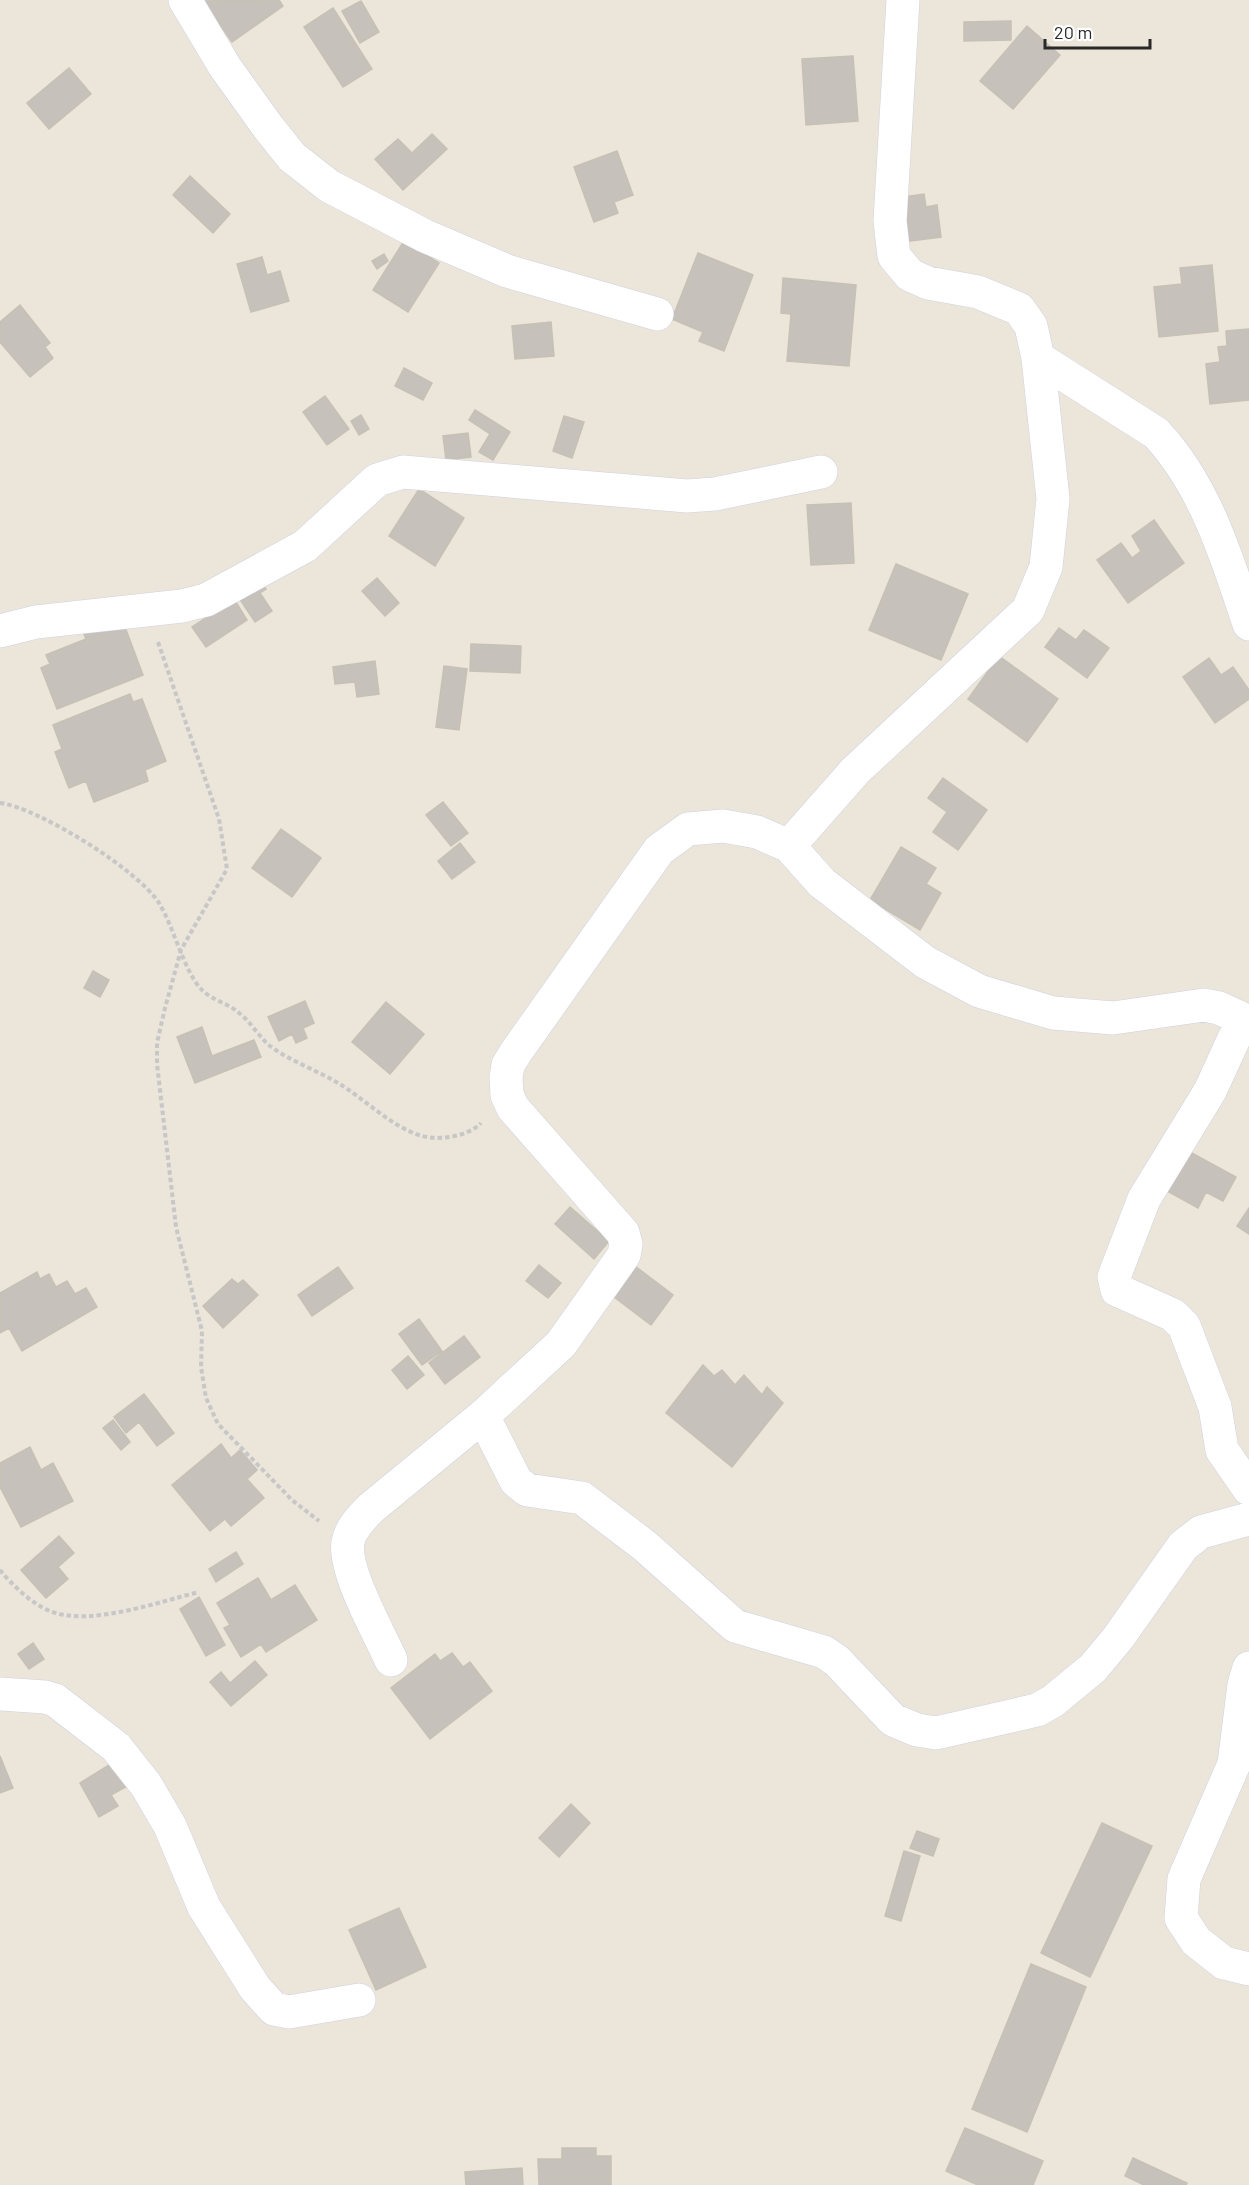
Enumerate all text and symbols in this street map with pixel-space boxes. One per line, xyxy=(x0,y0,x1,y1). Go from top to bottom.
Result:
scale bar xyxy=(1045,12,1150,50)
text: 20 m xyxy=(1054,21,1092,43)

